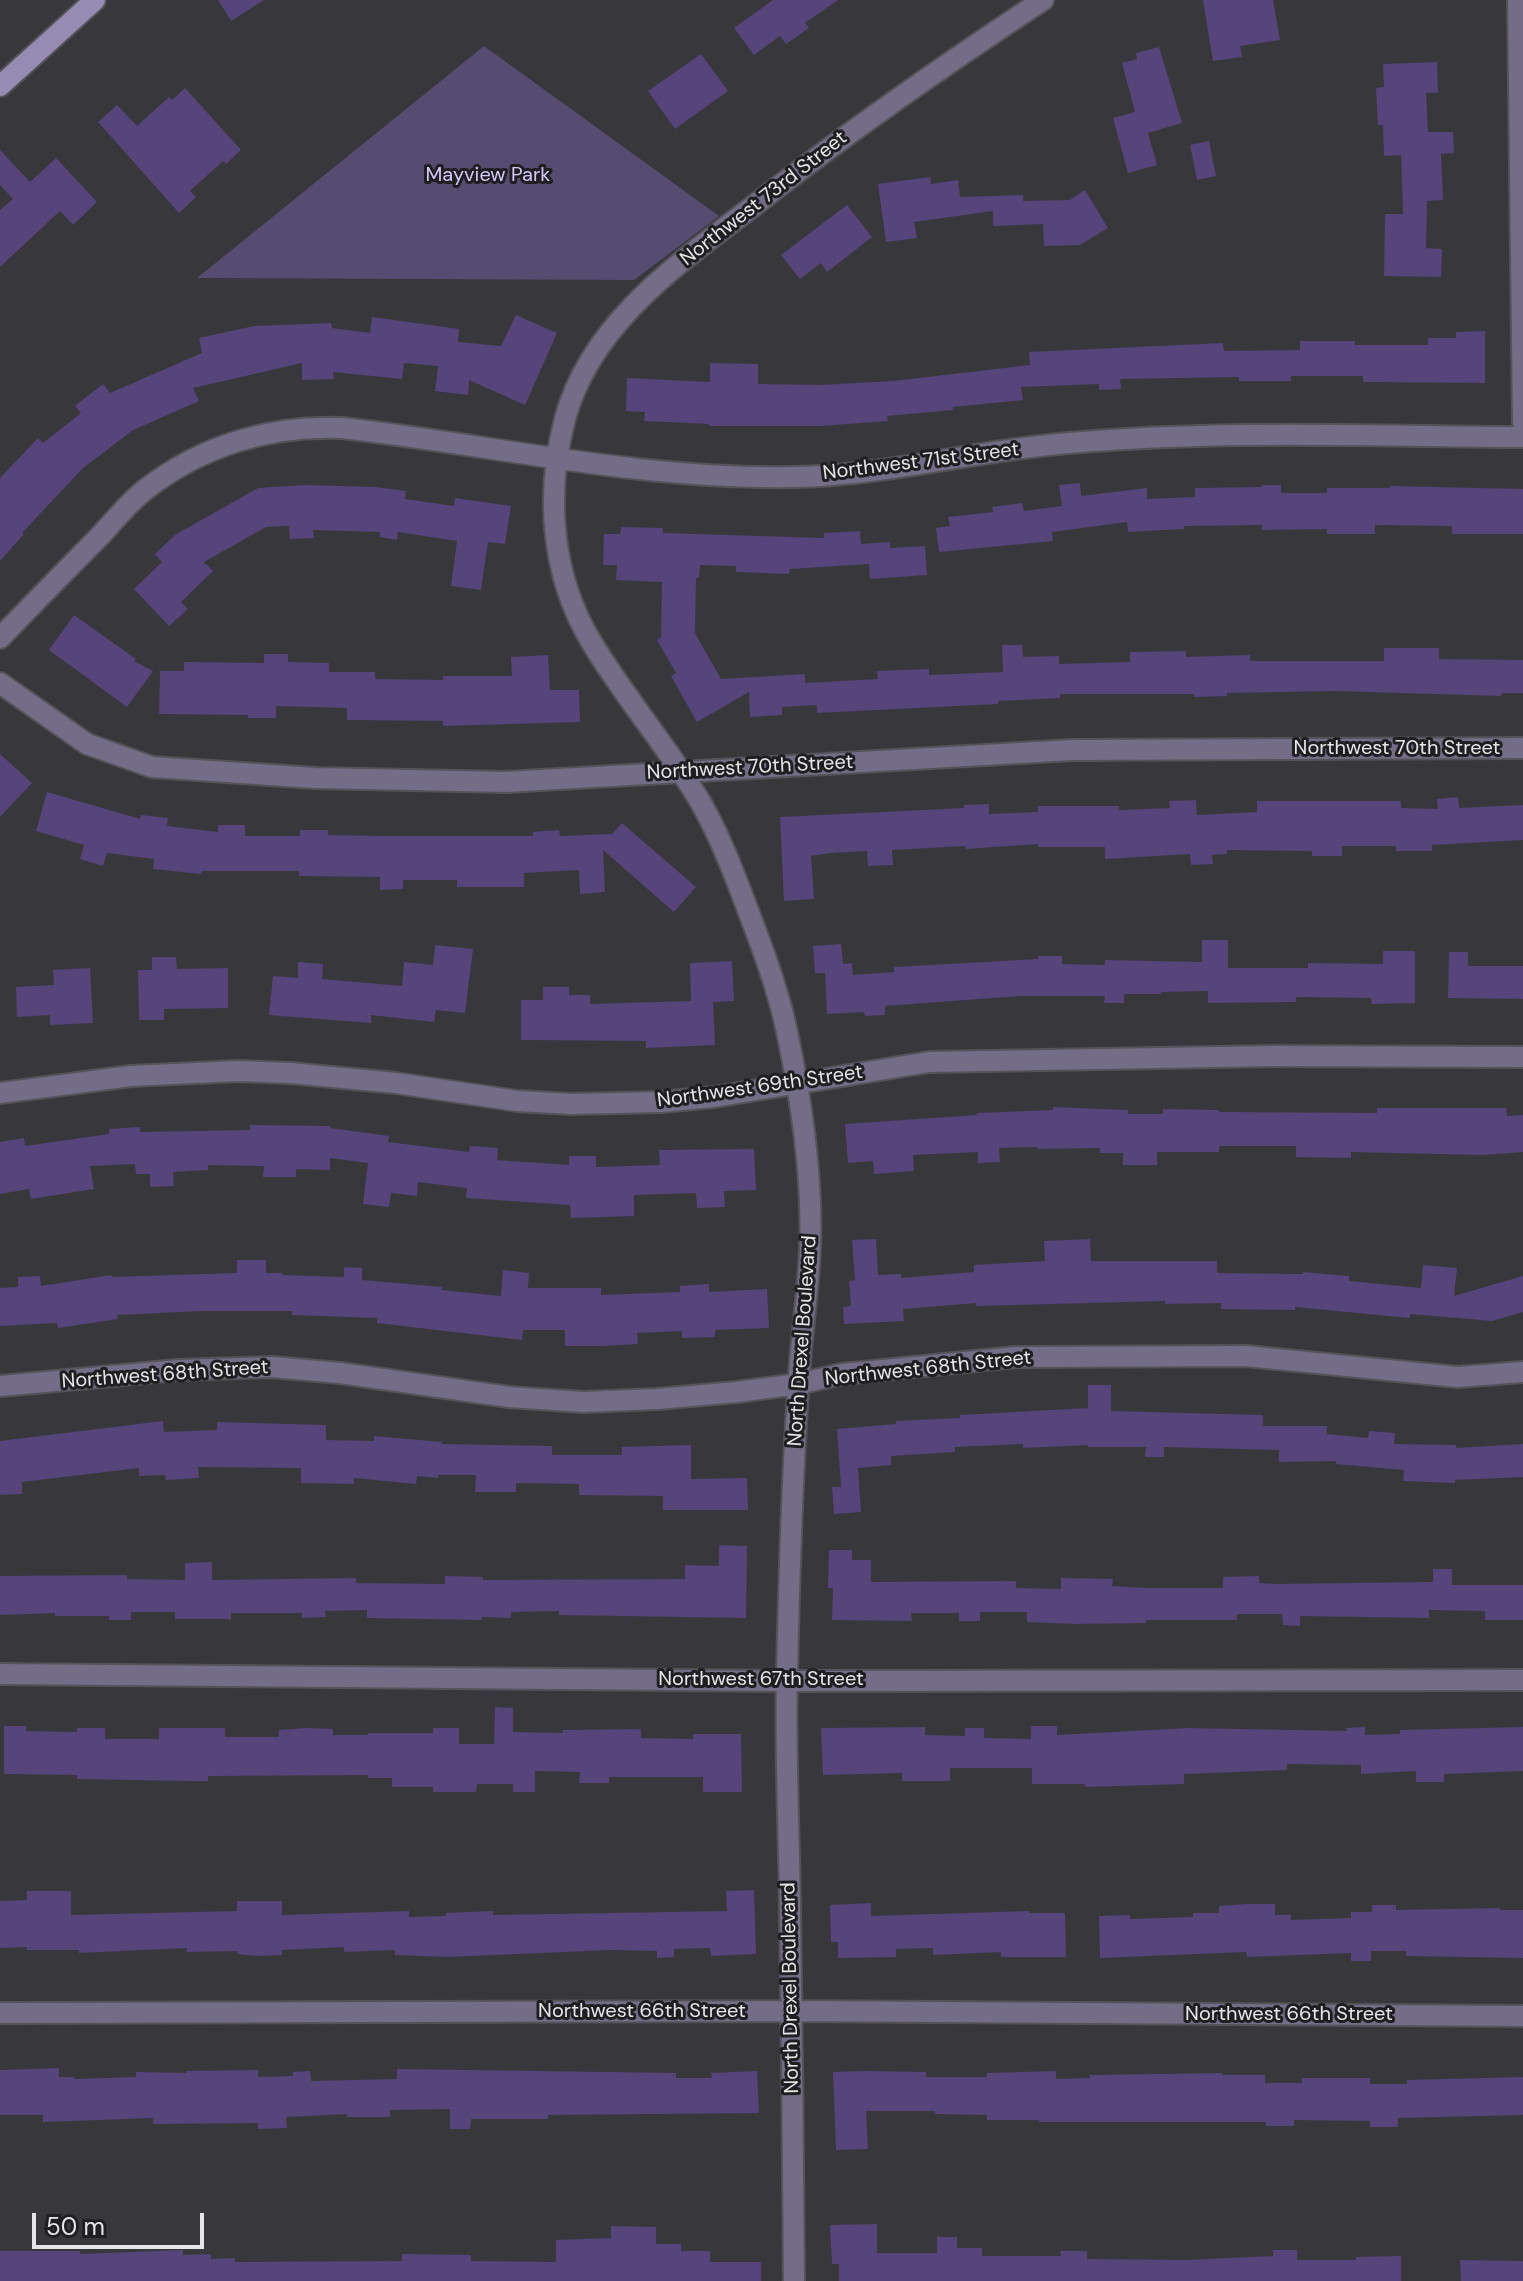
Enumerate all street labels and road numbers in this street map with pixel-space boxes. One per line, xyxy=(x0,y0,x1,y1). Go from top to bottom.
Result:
street label: Northwest 73rd Street xyxy=(676,126,852,272)
street label: Northwest 71st Street xyxy=(821,438,1021,486)
street label: Northwest 70th Street xyxy=(1294,737,1500,761)
street label: Northwest 70th Street xyxy=(646,751,854,785)
street label: Northwest 69th Street xyxy=(656,1061,864,1113)
street label: North Drexel Boulevard xyxy=(784,1235,822,1447)
street label: Northwest 68th Street xyxy=(824,1346,1032,1392)
street label: Northwest 68th Street xyxy=(61,1356,269,1394)
street label: Northwest 67th Street xyxy=(658,1668,864,1692)
street label: North Drexel Boulevard xyxy=(777,1882,805,2094)
street label: Northwest 66th Street xyxy=(538,2000,746,2024)
street label: Northwest 66th Street xyxy=(1185,2003,1393,2027)

